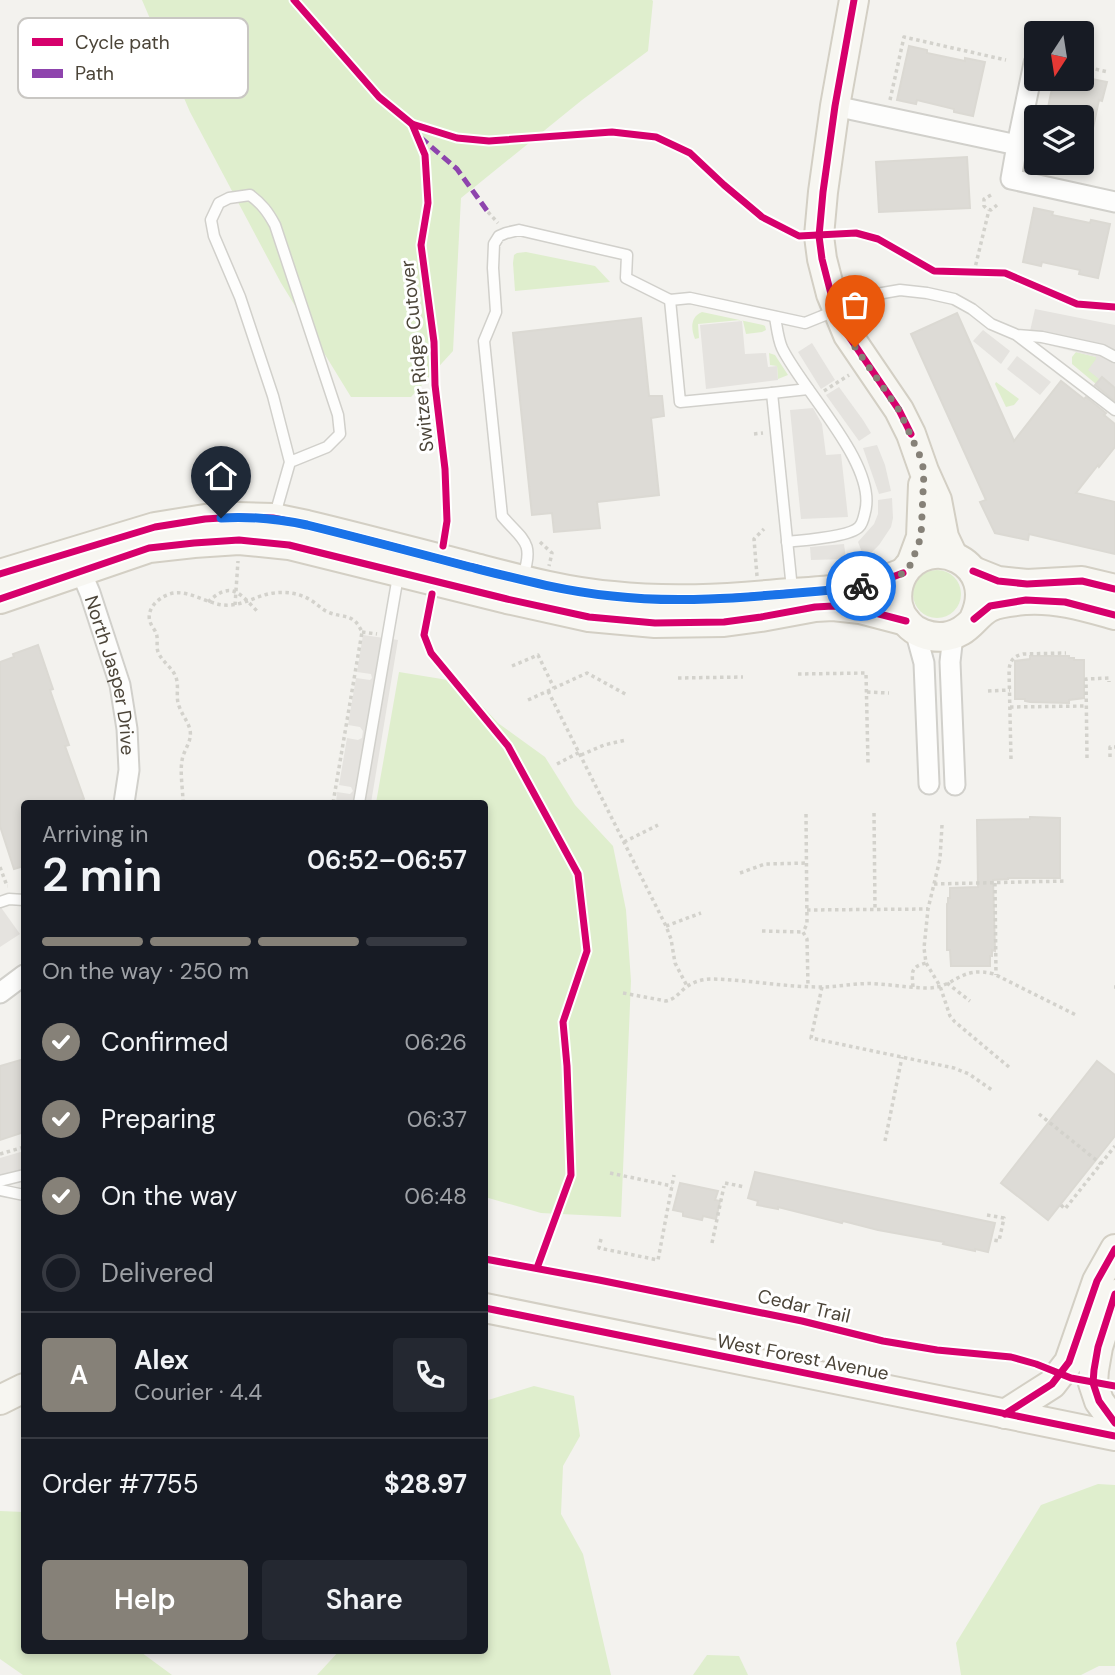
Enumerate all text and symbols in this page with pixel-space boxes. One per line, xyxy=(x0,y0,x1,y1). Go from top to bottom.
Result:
legend xyxy=(18,18,248,98)
north arrow xyxy=(1024,21,1094,91)
map controls xyxy=(1024,21,1094,175)
text: Cycle path xyxy=(75,30,170,55)
text: Path xyxy=(75,61,114,86)
button: layers xyxy=(1024,105,1094,175)
street label: Switzer Ridge Cutover xyxy=(394,259,440,453)
pin xyxy=(825,275,885,347)
icon: bag xyxy=(836,286,874,324)
pin xyxy=(191,446,251,518)
icon: home xyxy=(202,457,240,495)
courier xyxy=(826,551,896,621)
icon: bike xyxy=(842,567,880,605)
street label: North Jasper Drive xyxy=(79,592,141,756)
text: Arriving in xyxy=(42,819,148,849)
text: 06:52–06:57 xyxy=(307,843,467,877)
text: 2 min xyxy=(42,845,162,905)
text: On the way · 250 m xyxy=(42,956,249,986)
icon: check xyxy=(42,1023,80,1061)
text: Confirmed xyxy=(101,1025,228,1059)
text: 06:26 xyxy=(404,1027,467,1057)
icon: check xyxy=(42,1100,80,1138)
text: Preparing xyxy=(101,1102,216,1136)
text: 06:37 xyxy=(407,1104,467,1134)
icon: check xyxy=(42,1177,80,1215)
text: On the way xyxy=(101,1179,237,1213)
text: 06:48 xyxy=(404,1181,467,1211)
text: Delivered xyxy=(101,1256,214,1290)
street label: Cedar Trail xyxy=(755,1283,853,1329)
street label: West Forest Avenue xyxy=(715,1328,891,1386)
button: phone xyxy=(393,1338,467,1412)
text: Alex xyxy=(134,1343,189,1377)
text: A xyxy=(70,1358,88,1392)
text: Courier · 4.4 xyxy=(134,1377,262,1407)
text: Order #7755 xyxy=(42,1467,199,1501)
text: $28.97 xyxy=(384,1467,467,1501)
button: Help xyxy=(42,1560,248,1640)
button: Share xyxy=(262,1560,467,1640)

